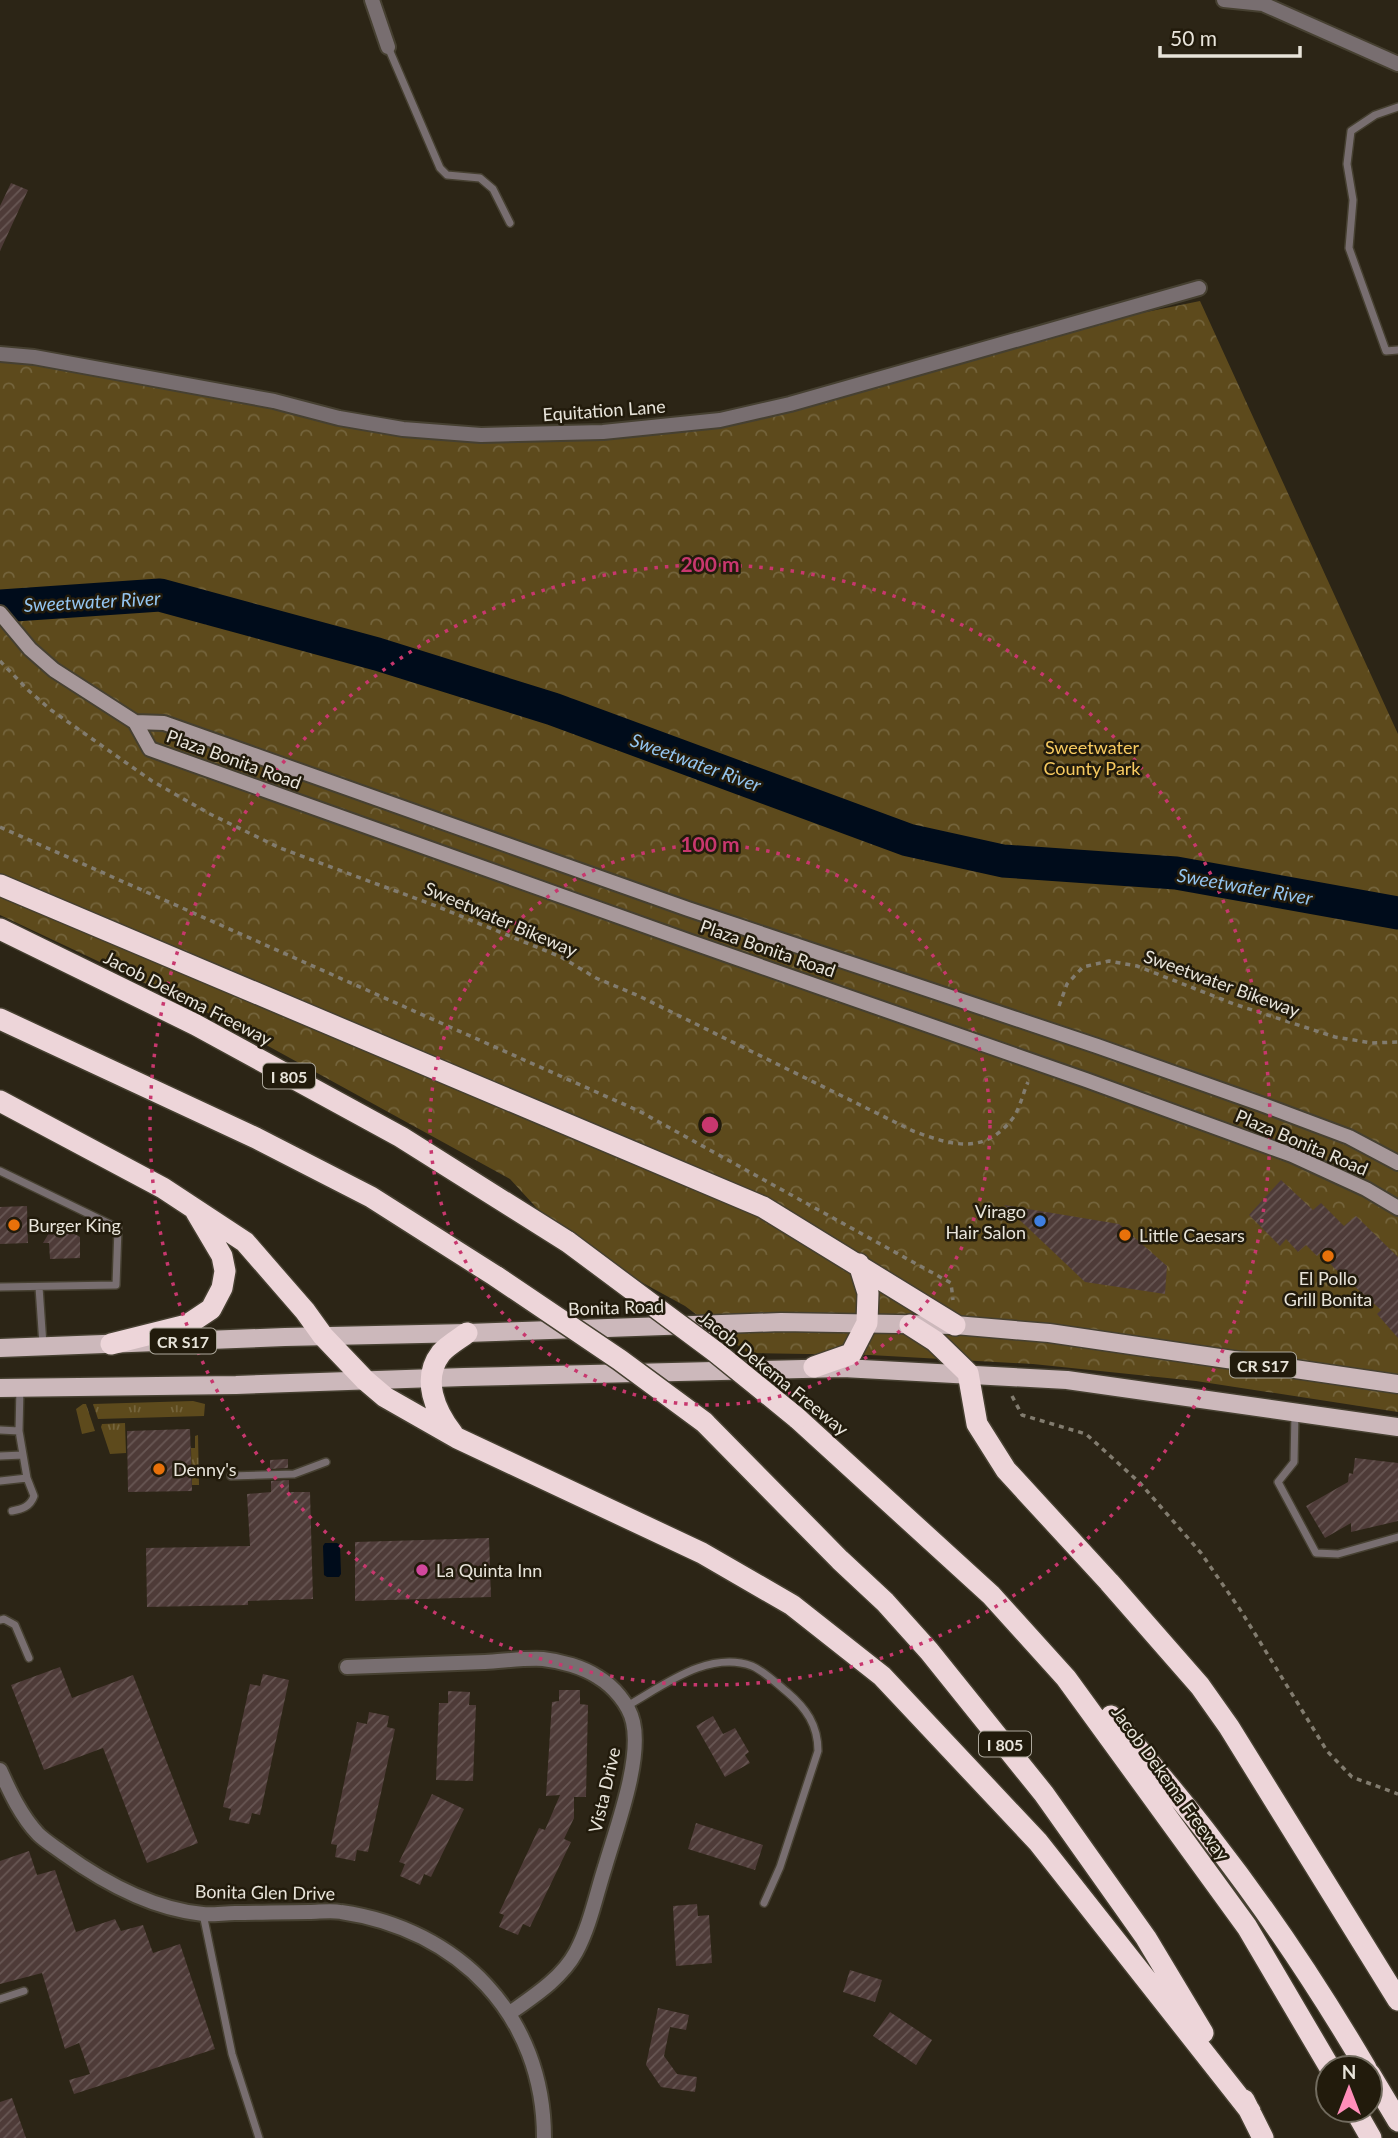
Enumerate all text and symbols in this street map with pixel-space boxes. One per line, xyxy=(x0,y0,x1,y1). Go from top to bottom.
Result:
scale bar xyxy=(1160,14,1300,58)
text: 50 m xyxy=(1170,25,1217,50)
street label: Equitation Lane xyxy=(542,395,666,425)
text: 200 m xyxy=(680,551,740,576)
water label: Sweetwater River xyxy=(23,586,161,616)
street label: Plaza Bonita Road xyxy=(164,724,304,794)
water label: Sweetwater River xyxy=(628,728,765,796)
park label: Sweetwater County Park xyxy=(1043,736,1141,779)
text: 100 m xyxy=(680,831,740,856)
water label: Sweetwater River xyxy=(1176,863,1315,909)
street label: Sweetwater Bikeway xyxy=(421,877,582,962)
street label: Plaza Bonita Road xyxy=(697,915,839,981)
street label: Sweetwater Bikeway xyxy=(1141,945,1304,1022)
street label: Jacob Dekema Freeway xyxy=(100,946,276,1050)
road number: I 805 xyxy=(263,1064,315,1088)
street label: Plaza Bonita Road xyxy=(1233,1104,1371,1180)
centre of rings xyxy=(698,1113,722,1137)
place label: Virago Hair Salon xyxy=(945,1200,1026,1243)
marker: Virago Hair Salon xyxy=(1032,1213,1048,1229)
place label: Burger King xyxy=(28,1214,121,1236)
marker: Burger King xyxy=(6,1217,22,1233)
place label: Little Caesars xyxy=(1139,1224,1245,1246)
marker: Little Caesars xyxy=(1117,1227,1133,1243)
marker: El Pollo Grill Bonita xyxy=(1320,1248,1336,1264)
place label: El Pollo Grill Bonita xyxy=(1284,1267,1372,1310)
street label: Bonita Road xyxy=(568,1294,664,1320)
street label: Jacob Dekema Freeway xyxy=(695,1306,854,1440)
road number: CR S17 xyxy=(150,1329,216,1354)
road number: CR S17 xyxy=(1230,1352,1296,1378)
place label: Denny's xyxy=(173,1458,237,1480)
marker: Denny's xyxy=(151,1461,167,1477)
place label: La Quinta Inn xyxy=(436,1559,542,1581)
marker: La Quinta Inn xyxy=(414,1562,430,1578)
street label: Jacob Dekema Freeway xyxy=(1108,1701,1235,1865)
road number: I 805 xyxy=(979,1732,1031,1756)
street label: Vista Drive xyxy=(583,1745,625,1835)
street label: Bonita Glen Drive xyxy=(195,1880,335,1904)
north arrow xyxy=(1314,2054,1384,2124)
text: N xyxy=(1342,2060,1356,2083)

